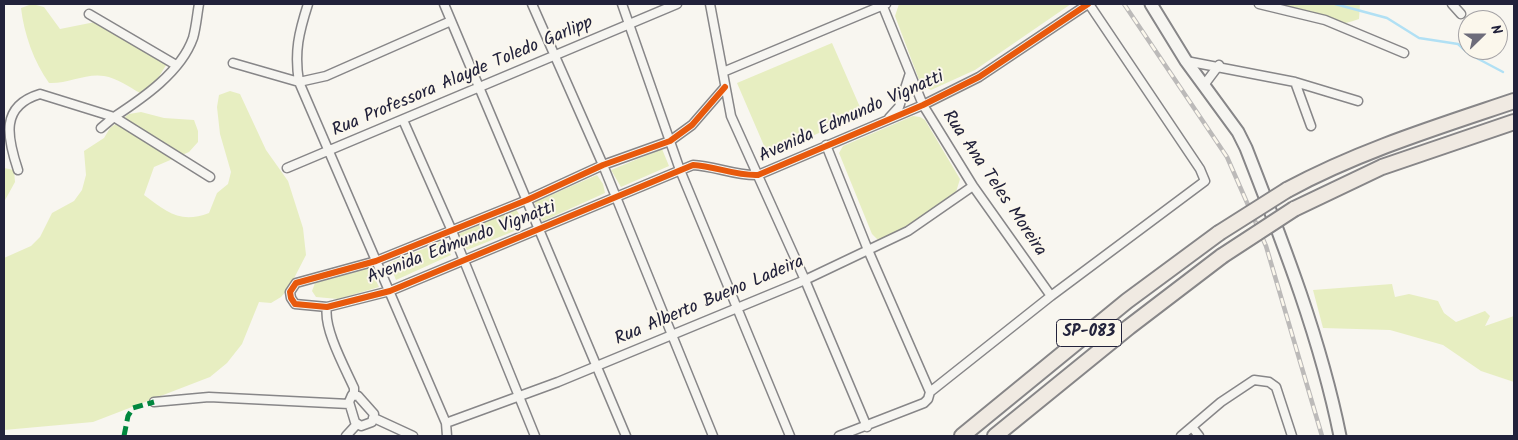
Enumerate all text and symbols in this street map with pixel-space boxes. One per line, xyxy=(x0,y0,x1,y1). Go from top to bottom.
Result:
north arrow xyxy=(1458,10,1508,60)
street label: Rua Professora Alayde Toledo Garlipp xyxy=(329,13,597,143)
text: N xyxy=(1484,22,1508,38)
street label: Avenida Edmundo Vignatti xyxy=(756,67,948,169)
street label: Rua Ana Teles Moreira xyxy=(936,107,1050,261)
street label: Avenida Edmundo Vignatti xyxy=(365,198,559,290)
street label: Rua Alberto Bueno Ladeira xyxy=(612,252,808,352)
road number: SP-083 xyxy=(1056,319,1122,346)

